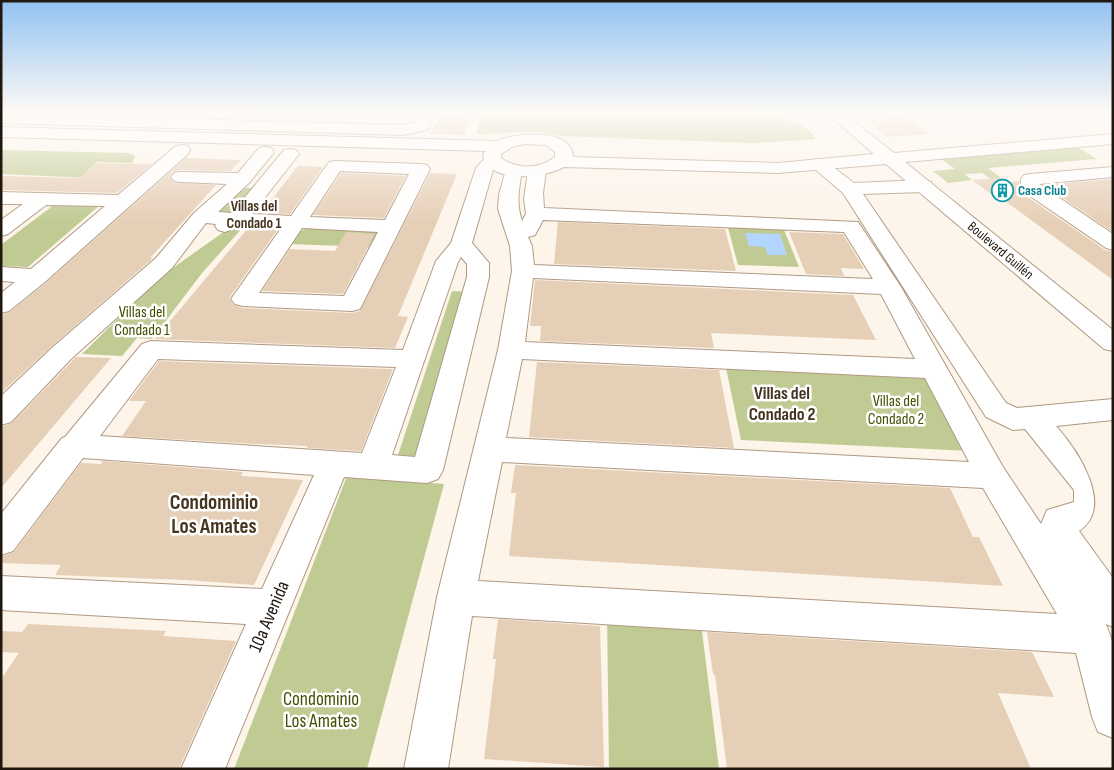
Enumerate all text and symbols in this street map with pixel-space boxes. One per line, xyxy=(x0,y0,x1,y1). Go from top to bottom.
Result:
building icon: Casa Club xyxy=(990,178,1014,202)
place label: Casa Club xyxy=(1018,182,1066,199)
district label: Villas del Condado 1 xyxy=(227,197,282,233)
street label: Boulevard Guillén xyxy=(964,218,1037,283)
park label: Villas del Condado 1 xyxy=(114,303,170,340)
district label: Villas del Condado 2 xyxy=(749,383,815,425)
park label: Villas del Condado 2 xyxy=(868,392,924,429)
district label: Condominio Los Amates xyxy=(170,490,258,539)
street label: 10a Avenida xyxy=(244,578,295,656)
park label: Condominio Los Amates xyxy=(283,688,359,733)

